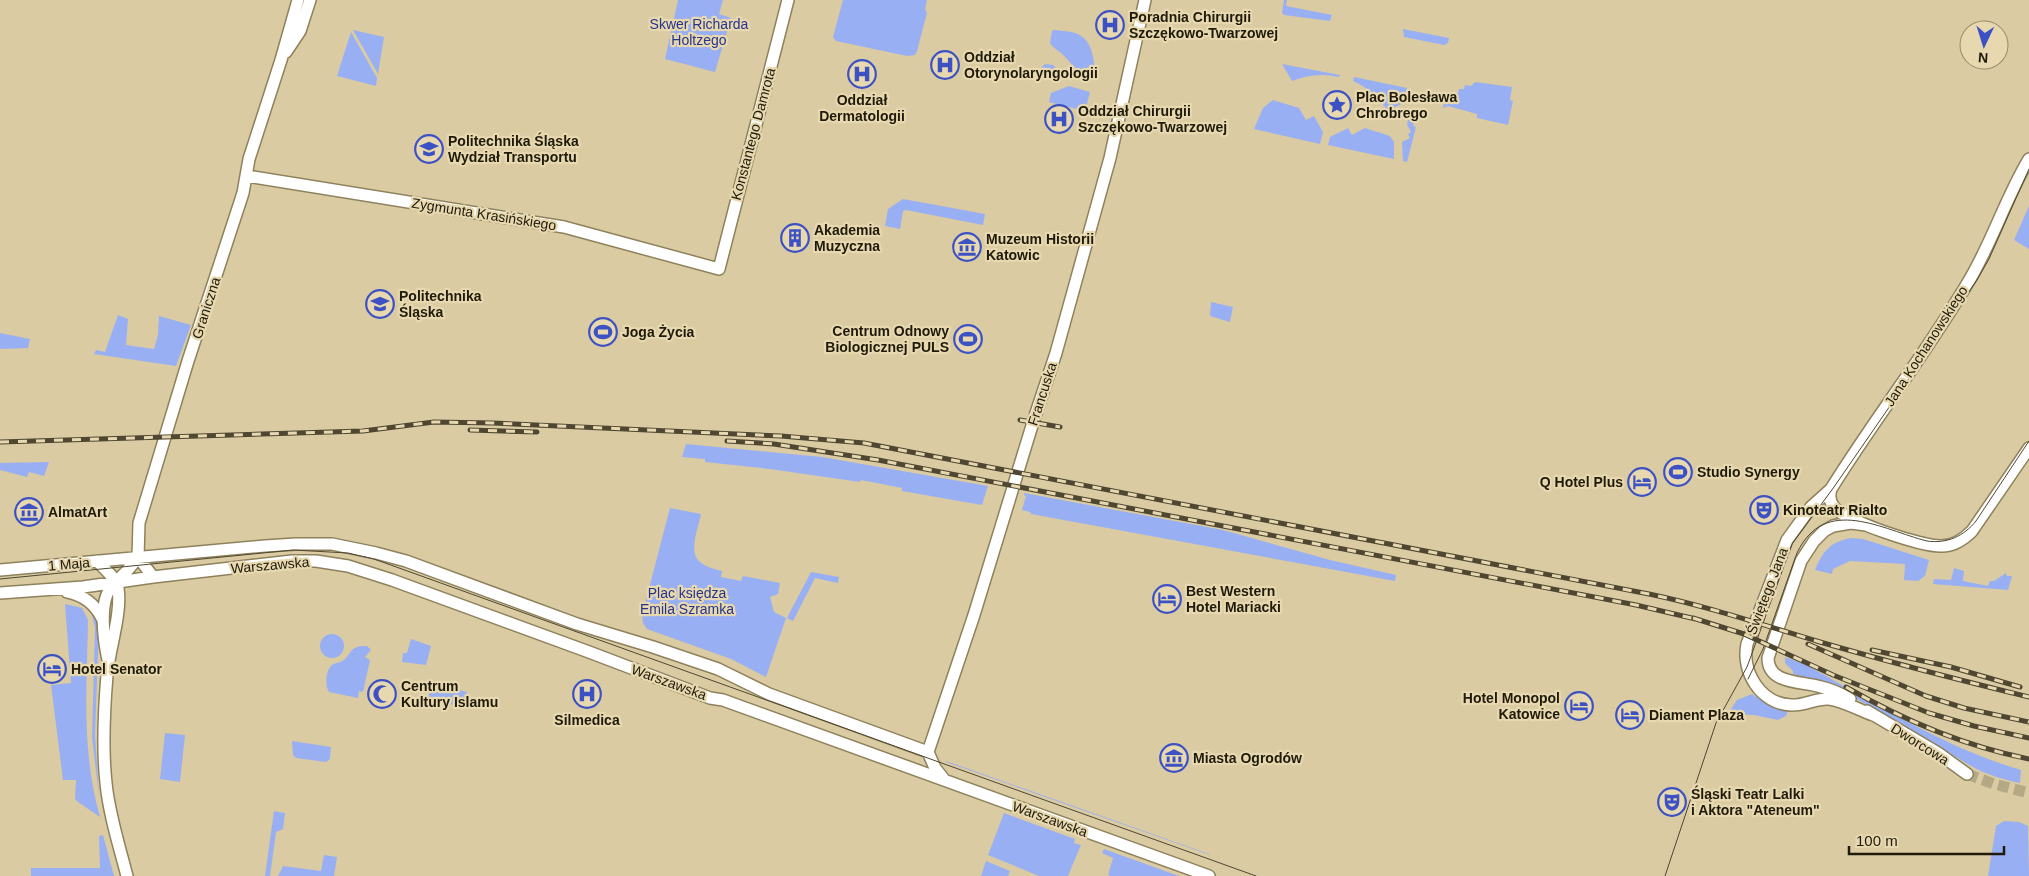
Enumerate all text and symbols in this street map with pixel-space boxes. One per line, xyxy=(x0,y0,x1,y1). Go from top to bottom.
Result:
place label: Poradnia Chirurgii Szczękowo-Twarzowej xyxy=(1129,9,1278,41)
hospital icon: Poradnia Chirurgii Szczękowo-Twarzowej xyxy=(1095,10,1125,40)
park label: Skwer Richarda Holtzego xyxy=(650,16,749,48)
north arrow xyxy=(1959,20,2009,70)
place label: Oddział Otorynolaryngologii xyxy=(964,49,1098,81)
hospital icon: Oddział Otorynolaryngologii xyxy=(930,50,960,80)
text: N xyxy=(1977,50,1989,66)
hospital icon: Oddział Dermatologii xyxy=(847,59,877,89)
street label: Konstantego Damrota xyxy=(728,66,778,202)
place label: Plac Bolesława Chrobrego xyxy=(1356,89,1457,121)
place icon: Plac Bolesława Chrobrego xyxy=(1322,90,1352,120)
place label: Oddział Dermatologii xyxy=(819,92,905,124)
place label: Oddział Chirurgii Szczękowo-Twarzowej xyxy=(1078,103,1227,135)
hospital icon: Oddział Chirurgii Szczękowo-Twarzowej xyxy=(1044,104,1074,134)
place label: Politechnika Śląska Wydział Transportu xyxy=(448,132,579,165)
school or university icon: Politechnika Śląska Wydział Transportu xyxy=(414,134,444,164)
street label: Zygmunta Krasińskiego xyxy=(411,195,558,233)
place label: Akademia Muzyczna xyxy=(814,222,880,254)
building icon: Akademia Muzyczna xyxy=(780,223,810,253)
place label: Muzeum Historii Katowic xyxy=(986,231,1094,263)
museum icon: Muzeum Historii Katowic xyxy=(952,232,982,262)
street label: Graniczna xyxy=(189,275,224,341)
street label: Jana Kochanowskiego xyxy=(1881,283,1971,409)
place label: Politechnika Śląska xyxy=(399,288,482,320)
school or university icon: Politechnika Śląska xyxy=(365,289,395,319)
sports icon: Joga Życia xyxy=(588,317,618,347)
place label: Centrum Odnowy Biologicznej PULS xyxy=(825,323,949,355)
place label: Joga Życia xyxy=(622,324,695,340)
sports icon: Centrum Odnowy Biologicznej PULS xyxy=(953,324,983,354)
street label: Francuska xyxy=(1024,360,1060,428)
sports icon: Studio Synergy xyxy=(1663,457,1693,487)
place label: Studio Synergy xyxy=(1697,464,1800,480)
hotel icon: Q Hotel Plus xyxy=(1627,467,1657,497)
place label: Q Hotel Plus xyxy=(1540,474,1623,490)
theatre icon: Kinoteatr Rialto xyxy=(1749,495,1779,525)
museum icon: AlmatArt xyxy=(14,497,44,527)
place label: Kinoteatr Rialto xyxy=(1783,502,1887,518)
place label: AlmatArt xyxy=(48,504,107,520)
street label: Świętego Jana xyxy=(1742,545,1791,637)
street label: 1 Maja xyxy=(47,554,91,574)
street label: Warszawska xyxy=(230,554,310,576)
place label: Best Western Hotel Mariacki xyxy=(1186,583,1281,615)
hotel icon: Best Western Hotel Mariacki xyxy=(1152,584,1182,614)
park label: Plac księdza Emila Szramka xyxy=(640,585,734,617)
hotel icon: Hotel Senator xyxy=(37,654,67,684)
place label: Hotel Senator xyxy=(71,661,163,677)
street label: Warszawska xyxy=(629,661,709,703)
place label: Centrum Kultury Islamu xyxy=(401,678,498,710)
mosque icon: Centrum Kultury Islamu xyxy=(367,679,397,709)
hospital icon: Silmedica xyxy=(572,679,602,709)
place label: Hotel Monopol Katowice xyxy=(1463,690,1560,722)
hotel icon: Hotel Monopol Katowice xyxy=(1564,691,1594,721)
hotel icon: Diament Plaza xyxy=(1615,700,1645,730)
place label: Diament Plaza xyxy=(1649,707,1744,723)
place label: Silmedica xyxy=(554,712,620,728)
street label: Dworcowa xyxy=(1888,720,1952,768)
museum icon: Miasta Ogrodów xyxy=(1159,743,1189,773)
place label: Miasta Ogrodów xyxy=(1193,750,1302,766)
place label: Śląski Teatr Lalki i Aktora "Ateneum" xyxy=(1691,785,1820,818)
theatre icon: Śląski Teatr Lalki i Aktora "Ateneum" xyxy=(1657,787,1687,817)
street label: Warszawska xyxy=(1010,798,1090,840)
scale bar xyxy=(1849,824,2004,856)
text: 100 m xyxy=(1856,832,1898,849)

